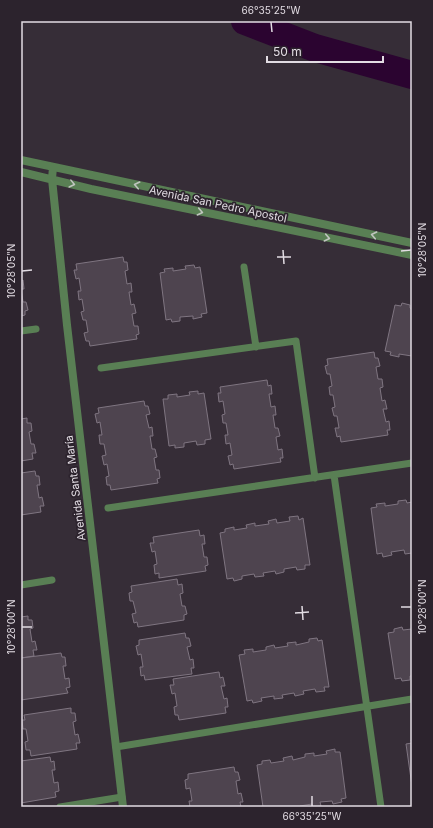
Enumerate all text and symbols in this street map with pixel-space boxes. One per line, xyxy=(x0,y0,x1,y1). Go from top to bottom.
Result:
text: 66°35'25"W xyxy=(242,4,301,16)
scale bar xyxy=(267,38,383,64)
text: 50 m xyxy=(273,44,302,59)
one-way arrow xyxy=(69,180,76,188)
one-way arrow xyxy=(134,182,140,190)
street label: Avenida San Pedro Apostol xyxy=(148,183,288,225)
one-way arrow xyxy=(196,207,203,215)
text: 10°28'05"N xyxy=(416,223,428,277)
one-way arrow xyxy=(371,231,377,239)
one-way arrow xyxy=(324,233,330,241)
text: 10°28'05"N xyxy=(5,244,17,298)
street label: Avenida Santa María xyxy=(62,434,88,542)
text: 10°28'00"N xyxy=(416,579,428,635)
text: 10°28'00"N xyxy=(5,599,17,655)
text: 66°35'25"W xyxy=(283,810,342,822)

